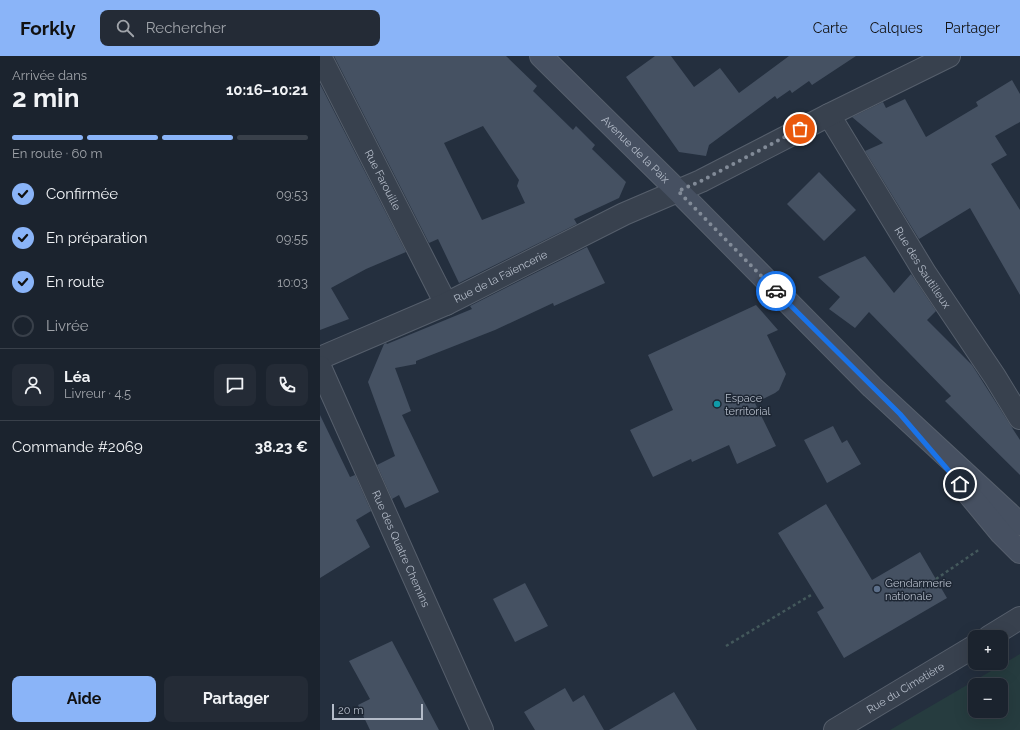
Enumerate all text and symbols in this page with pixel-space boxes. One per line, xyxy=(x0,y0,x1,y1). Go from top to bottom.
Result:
search box xyxy=(100,10,380,46)
text: Forkly xyxy=(20,17,76,39)
icon: search xyxy=(114,17,136,39)
text: Rechercher xyxy=(146,19,226,37)
text: Carte xyxy=(813,20,848,36)
text: Calques xyxy=(870,20,923,36)
text: Partager xyxy=(945,20,1000,36)
text: Arrivée dans xyxy=(12,68,87,83)
text: 10:16–10:21 xyxy=(226,81,308,99)
text: 2 min xyxy=(12,83,79,113)
pin xyxy=(783,112,817,146)
street label: Avenue de la Paix xyxy=(599,113,673,186)
icon: bag xyxy=(789,118,811,140)
text: En route · 60 m xyxy=(12,146,103,161)
street label: Rue Farouille xyxy=(362,147,404,213)
icon: check xyxy=(12,183,34,205)
text: Confirmée xyxy=(46,185,118,203)
text: 09:53 xyxy=(276,187,308,202)
street label: Rue des Sautilleux xyxy=(892,224,954,311)
icon: check xyxy=(12,227,34,249)
text: En préparation xyxy=(46,229,147,247)
text: 09:55 xyxy=(276,231,308,246)
street label: Rue de la Faïencerie xyxy=(451,247,550,306)
icon: check xyxy=(12,271,34,293)
courier xyxy=(756,271,796,311)
text: En route xyxy=(46,273,104,291)
text: 10:03 xyxy=(277,275,308,290)
icon: car xyxy=(765,280,787,302)
text: Livrée xyxy=(46,317,89,335)
button: person xyxy=(12,364,54,406)
button: chat xyxy=(214,364,256,406)
button: phone xyxy=(266,364,308,406)
text: Léa xyxy=(64,368,90,386)
text: Livreur · 4.5 xyxy=(64,386,131,401)
place label: Espace territorial xyxy=(725,392,771,418)
marker: Espace territorial xyxy=(712,399,722,409)
text: Commande #2069 xyxy=(12,438,143,456)
text: 38.23 € xyxy=(255,438,308,456)
pin xyxy=(943,467,977,501)
icon: home xyxy=(949,473,971,495)
street label: Rue des Quatre Chemins xyxy=(369,488,433,609)
place label: Gendarmerie nationale xyxy=(885,577,952,603)
marker: Gendarmerie nationale xyxy=(872,584,882,594)
map controls xyxy=(968,630,1008,718)
button: + xyxy=(968,630,1008,670)
street label: Rue du Cimetière xyxy=(864,659,947,716)
button: Aide xyxy=(12,676,156,722)
button: Partager xyxy=(164,676,308,722)
button: − xyxy=(968,678,1008,718)
scale bar xyxy=(332,702,423,721)
text: 20 m xyxy=(338,704,363,717)

